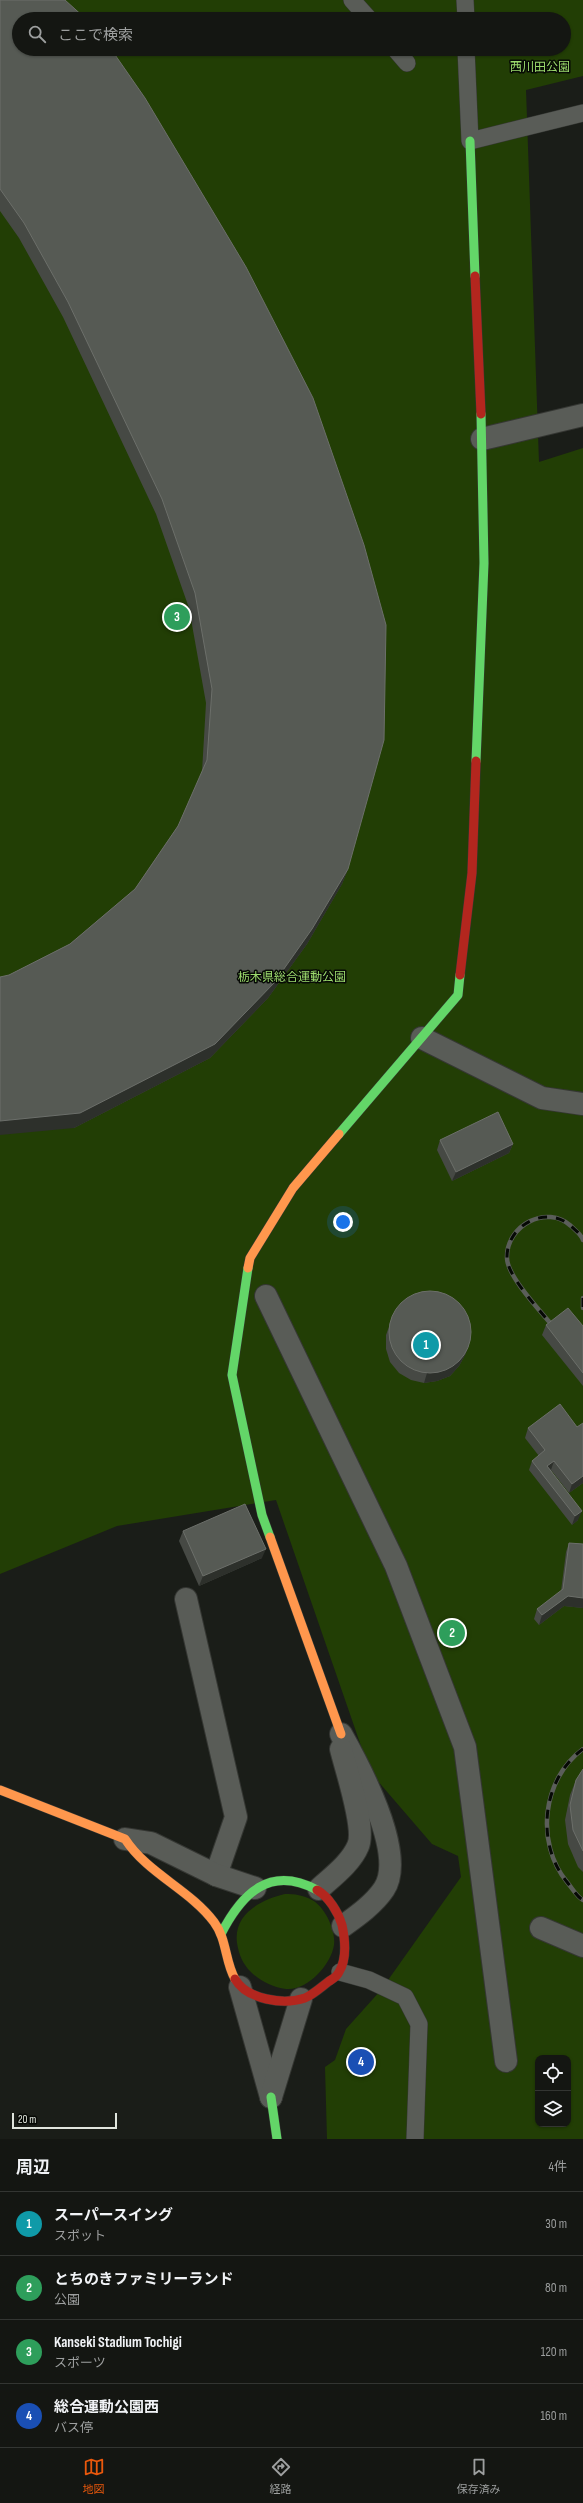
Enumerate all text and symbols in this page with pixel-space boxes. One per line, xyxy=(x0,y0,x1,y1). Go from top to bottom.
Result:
search box xyxy=(12,12,571,56)
icon: search xyxy=(26,23,48,45)
text: ここで検索 xyxy=(58,26,133,45)
park label: 西川田公園 xyxy=(510,60,570,75)
pin: 3 xyxy=(164,602,190,632)
park label: 栃木県総合運動公園 xyxy=(238,970,346,985)
your location xyxy=(333,1212,353,1232)
pin: 1 xyxy=(413,1330,439,1360)
pin: 2 xyxy=(439,1618,465,1648)
pin: 4 xyxy=(348,2047,374,2077)
map controls xyxy=(535,2055,571,2127)
button: locate xyxy=(535,2055,571,2091)
button: layers xyxy=(535,2091,571,2127)
scale bar xyxy=(12,2111,117,2130)
text: 20 m xyxy=(18,2113,36,2126)
text: 周辺 xyxy=(16,2158,50,2178)
text: 4件 xyxy=(549,2159,567,2175)
text: スーパースイング xyxy=(54,2206,173,2225)
text: 1 xyxy=(26,2216,32,2232)
text: 30 m xyxy=(545,2216,567,2232)
text: スポット xyxy=(54,2228,106,2244)
text: とちのきファミリーランド xyxy=(54,2270,234,2289)
text: 2 xyxy=(26,2280,32,2296)
text: 80 m xyxy=(545,2280,567,2296)
text: 公園 xyxy=(54,2292,80,2308)
text: Kanseki Stadium Tochigi xyxy=(54,2333,182,2352)
text: 3 xyxy=(26,2344,32,2360)
text: 120 m xyxy=(541,2344,567,2360)
text: スポーツ xyxy=(54,2355,106,2371)
text: 総合運動公園西 xyxy=(54,2398,159,2417)
text: 4 xyxy=(26,2408,32,2424)
text: 160 m xyxy=(541,2408,567,2424)
text: バス停 xyxy=(54,2420,93,2436)
tab: 地図 xyxy=(83,2456,105,2496)
tab: 経路 xyxy=(270,2456,292,2496)
tab: 保存済み xyxy=(457,2456,501,2496)

